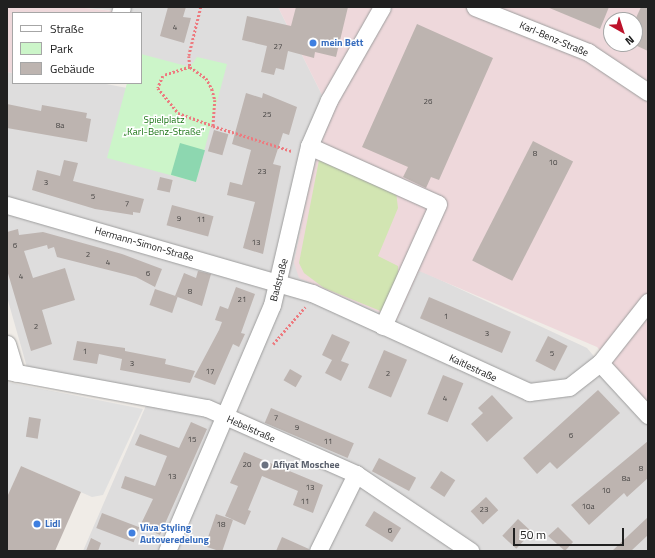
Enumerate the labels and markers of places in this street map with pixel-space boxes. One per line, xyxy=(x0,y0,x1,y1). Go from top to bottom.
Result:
place label: mein Bett xyxy=(321,37,363,49)
marker: mein Bett xyxy=(308,38,318,48)
place label: Afiyat Moschee xyxy=(273,459,340,471)
marker: Afiyat Moschee xyxy=(260,460,270,470)
place label: Lidl xyxy=(45,518,60,530)
marker: Lidl xyxy=(32,519,42,529)
place label: Viva Styling Autoveredelung xyxy=(140,521,209,544)
marker: Viva Styling Autoveredelung xyxy=(127,528,137,538)

